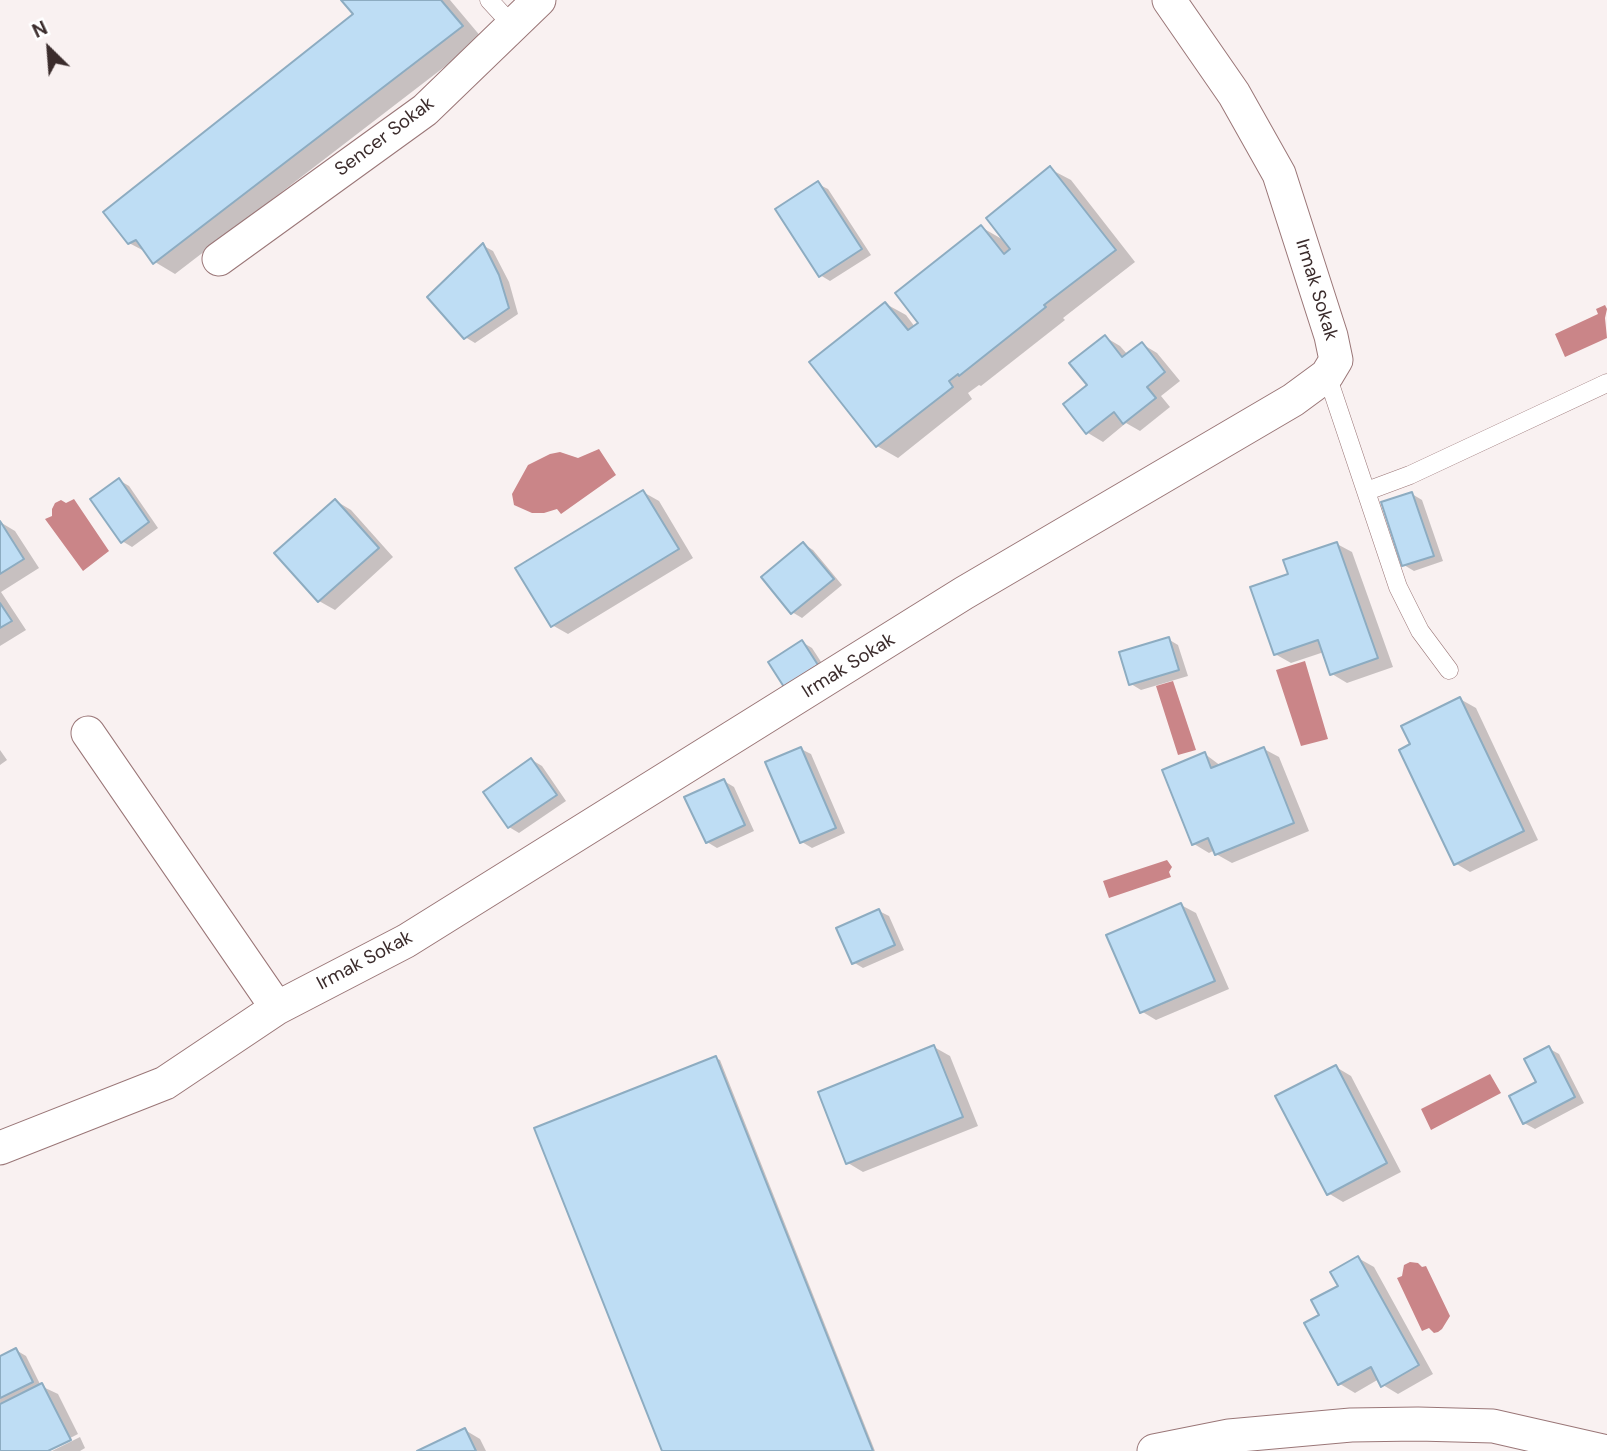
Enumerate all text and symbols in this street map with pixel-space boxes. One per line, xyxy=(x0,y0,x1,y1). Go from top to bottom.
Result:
north arrow xyxy=(14,14,84,84)
text: N xyxy=(28,15,51,44)
street label: Sencer Sokak xyxy=(331,92,439,182)
street label: Irmak Sokak xyxy=(1290,236,1342,344)
street label: Irmak Sokak xyxy=(798,628,900,704)
street label: Irmak Sokak xyxy=(313,926,417,996)

